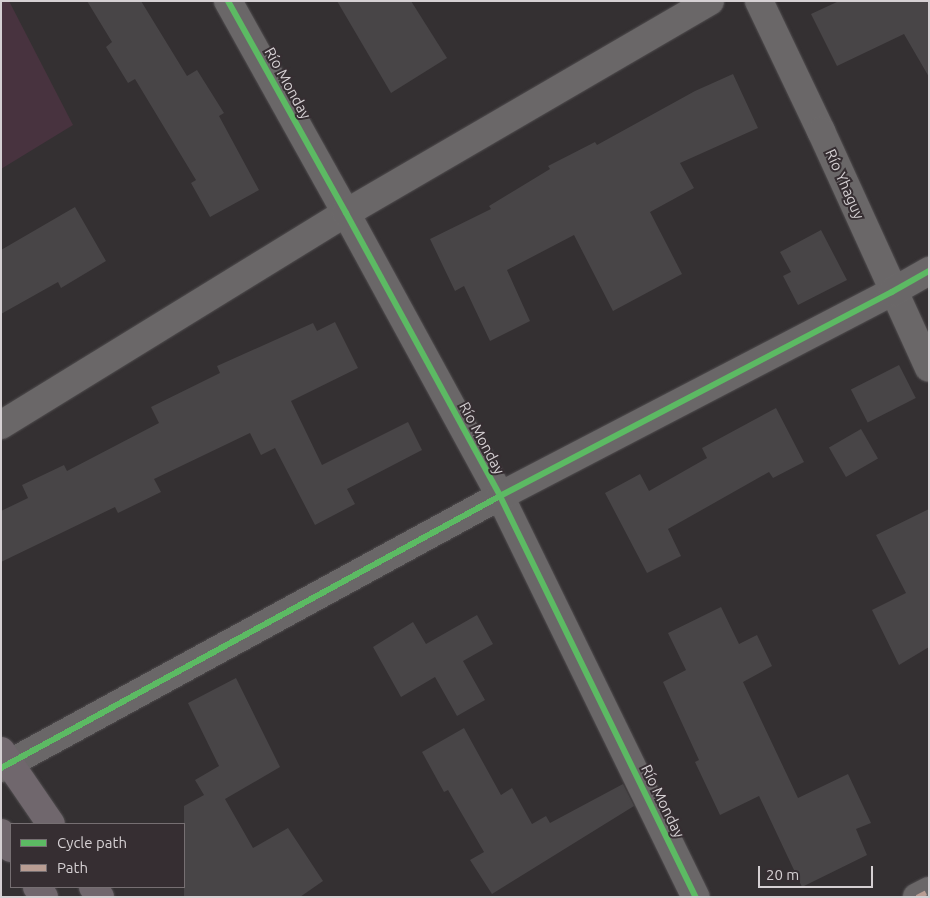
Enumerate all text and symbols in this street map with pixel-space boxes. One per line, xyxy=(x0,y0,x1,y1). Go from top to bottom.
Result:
street label: Río Monday xyxy=(261,44,315,122)
street label: Río Yhaguy xyxy=(822,146,868,222)
street label: Río Monday xyxy=(455,399,509,477)
street label: Río Monday xyxy=(638,761,688,841)
legend xyxy=(10,823,185,888)
text: Cycle path xyxy=(57,834,127,851)
scale bar xyxy=(760,856,875,888)
text: Path xyxy=(57,859,88,876)
text: 20 m xyxy=(766,866,799,883)

